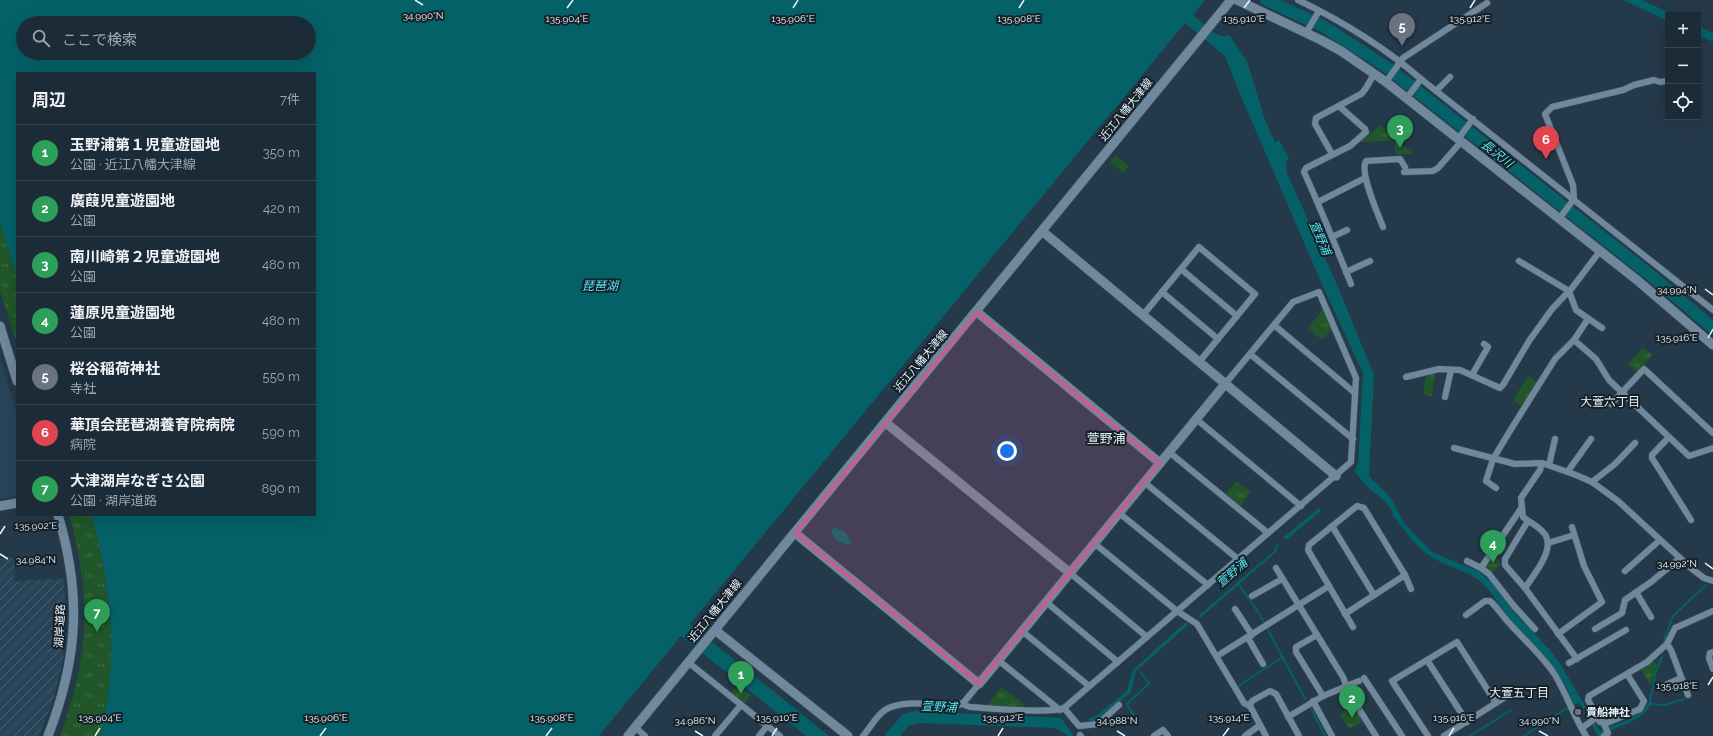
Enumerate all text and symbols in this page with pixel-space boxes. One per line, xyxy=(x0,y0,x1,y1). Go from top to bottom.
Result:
text: 34.990°N xyxy=(403,10,443,21)
map controls xyxy=(1665,12,1701,120)
button: + xyxy=(1665,12,1701,48)
text: 135.904°E xyxy=(545,13,589,24)
text: 135.906°E xyxy=(771,13,815,24)
text: 135.908°E xyxy=(997,13,1041,24)
text: 135.910°E xyxy=(1223,13,1265,24)
pin: 5 xyxy=(1389,13,1415,46)
text: 135.912°E xyxy=(1450,13,1490,24)
search box xyxy=(16,16,316,60)
icon: search xyxy=(30,27,52,49)
text: ここで検索 xyxy=(62,31,137,49)
button: − xyxy=(1665,48,1701,84)
street label: 近江八幡大津線 xyxy=(1097,76,1155,144)
button: locate xyxy=(1665,84,1701,120)
text: 周辺 xyxy=(32,90,66,110)
text: 7件 xyxy=(280,92,300,107)
pin: 3 xyxy=(1387,115,1413,148)
pin: 6 xyxy=(1533,126,1559,159)
text: 玉野浦第１児童遊園地 xyxy=(70,136,220,154)
water label: 長沢川 xyxy=(1479,137,1517,172)
text: 1 xyxy=(42,145,48,160)
text: 350 m xyxy=(263,145,300,160)
text: 公園 · 近江八幡大津線 xyxy=(70,157,196,172)
text: 廣葭児童遊園地 xyxy=(70,192,175,210)
text: 2 xyxy=(41,201,49,216)
text: 420 m xyxy=(263,201,300,216)
text: 公園 xyxy=(70,213,96,228)
water label: 萱野浦 xyxy=(1307,219,1334,259)
text: 南川崎第２児童遊園地 xyxy=(70,248,220,266)
text: 3 xyxy=(41,257,49,272)
text: 480 m xyxy=(262,257,300,272)
text: 公園 xyxy=(70,269,96,284)
water label: 琵琶湖 xyxy=(582,279,620,293)
text: 34.994°N xyxy=(1657,284,1697,295)
text: 蓮原児童遊園地 xyxy=(70,304,175,322)
text: 4 xyxy=(41,313,49,328)
text: 480 m xyxy=(262,313,300,328)
text: 公園 xyxy=(70,325,96,340)
street label: 近江八幡大津線 xyxy=(891,327,951,395)
text: 135.916°E xyxy=(1656,332,1698,343)
text: 桜谷稲荷神社 xyxy=(70,360,160,378)
text: 5 xyxy=(41,369,49,384)
text: 550 m xyxy=(263,369,300,384)
text: 寺社 xyxy=(70,381,96,396)
district label: 大萱六丁目 xyxy=(1580,395,1640,409)
text: 華頂会琵琶湖養育院病院 xyxy=(70,416,235,434)
text: 6 xyxy=(41,425,49,440)
text: 590 m xyxy=(262,425,300,440)
district label: 萱野浦 xyxy=(1086,431,1126,446)
text: 病院 xyxy=(70,437,96,452)
your location xyxy=(997,441,1017,461)
text: 大津湖岸なぎさ公園 xyxy=(70,472,205,490)
text: 7 xyxy=(41,481,49,496)
text: 890 m xyxy=(261,481,300,496)
text: 公園 · 湖岸道路 xyxy=(70,493,157,508)
text: 135.902°E xyxy=(15,520,57,531)
pin: 4 xyxy=(1480,530,1506,563)
text: 34.984°N xyxy=(16,554,56,565)
water label: 萱野浦 xyxy=(1214,555,1252,590)
text: 34.992°N xyxy=(1657,558,1697,569)
street label: 近江八幡大津線 xyxy=(686,577,744,645)
pin: 7 xyxy=(84,599,110,632)
street label: 湖岸道路 xyxy=(52,604,68,648)
pin: 1 xyxy=(728,661,754,694)
text: 135.918°E xyxy=(1656,680,1698,691)
pin: 2 xyxy=(1339,685,1365,718)
district label: 大萱五丁目 xyxy=(1489,686,1549,700)
water label: 萱野浦 xyxy=(921,699,959,715)
place label: 貴船神社 xyxy=(1586,706,1630,719)
marker: 貴船神社 xyxy=(1573,707,1583,717)
text: 135.904°E xyxy=(78,712,122,723)
text: 135.906°E xyxy=(304,712,348,723)
text: 135.908°E xyxy=(530,712,574,723)
text: 135.910°E xyxy=(756,712,798,723)
text: 135.912°E xyxy=(983,712,1023,723)
text: 135.914°E xyxy=(1208,712,1250,723)
text: 135.916°E xyxy=(1433,712,1475,723)
text: 34.986°N xyxy=(675,715,715,726)
text: 34.988°N xyxy=(1097,715,1137,726)
text: 34.990°N xyxy=(1519,715,1559,726)

